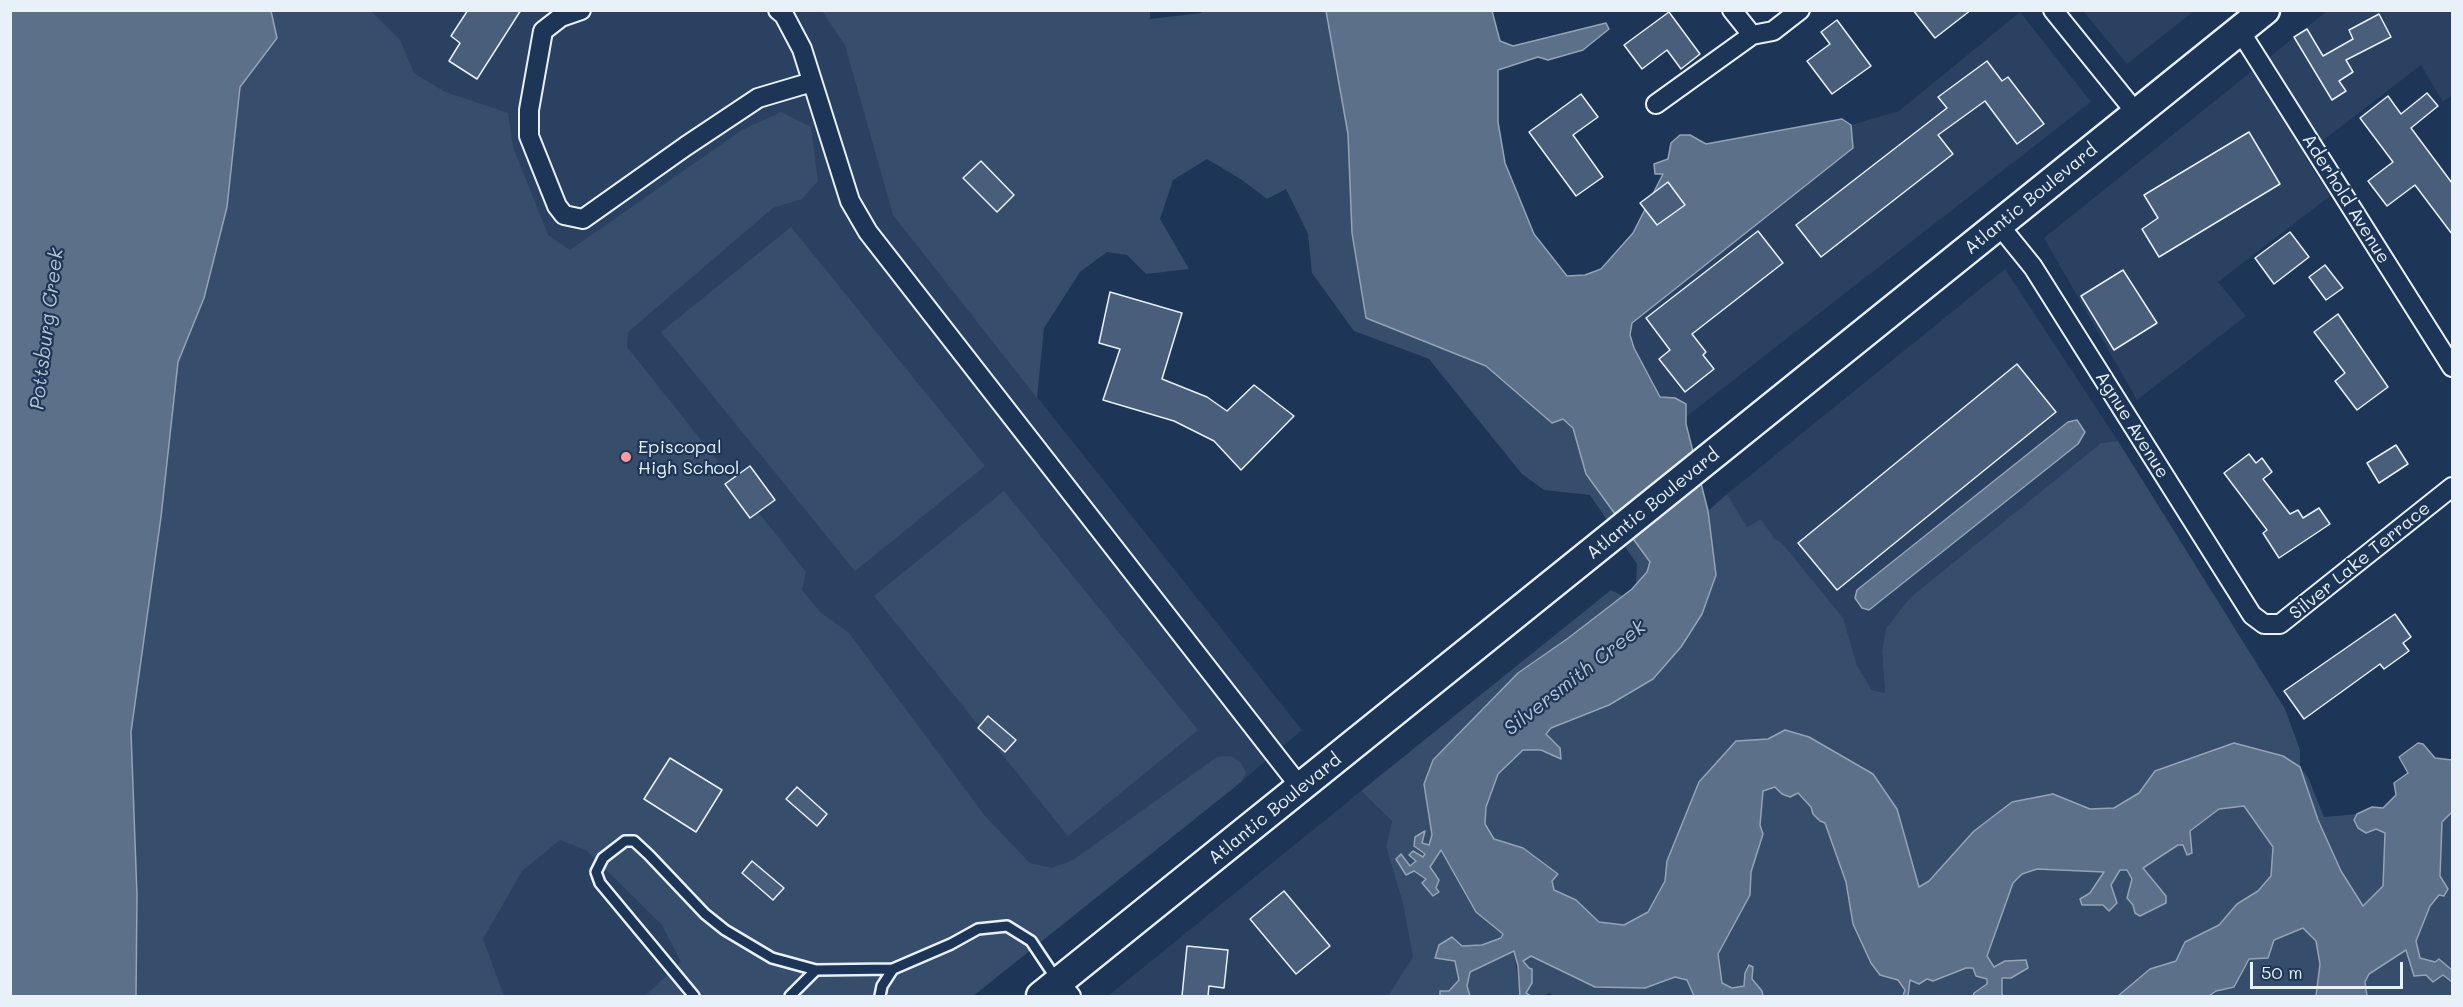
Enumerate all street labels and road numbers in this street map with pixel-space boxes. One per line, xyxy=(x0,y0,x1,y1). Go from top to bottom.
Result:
street label: Aderhold Avenue xyxy=(2297,130,2395,268)
street label: Atlantic Boulevard xyxy=(1960,139,2102,259)
street label: Agnue Avenue xyxy=(2091,368,2173,482)
street label: Atlantic Boulevard xyxy=(1582,444,1724,564)
street label: Silver Lake Terrace xyxy=(2285,498,2435,624)
street label: Atlantic Boulevard xyxy=(1204,749,1346,869)

